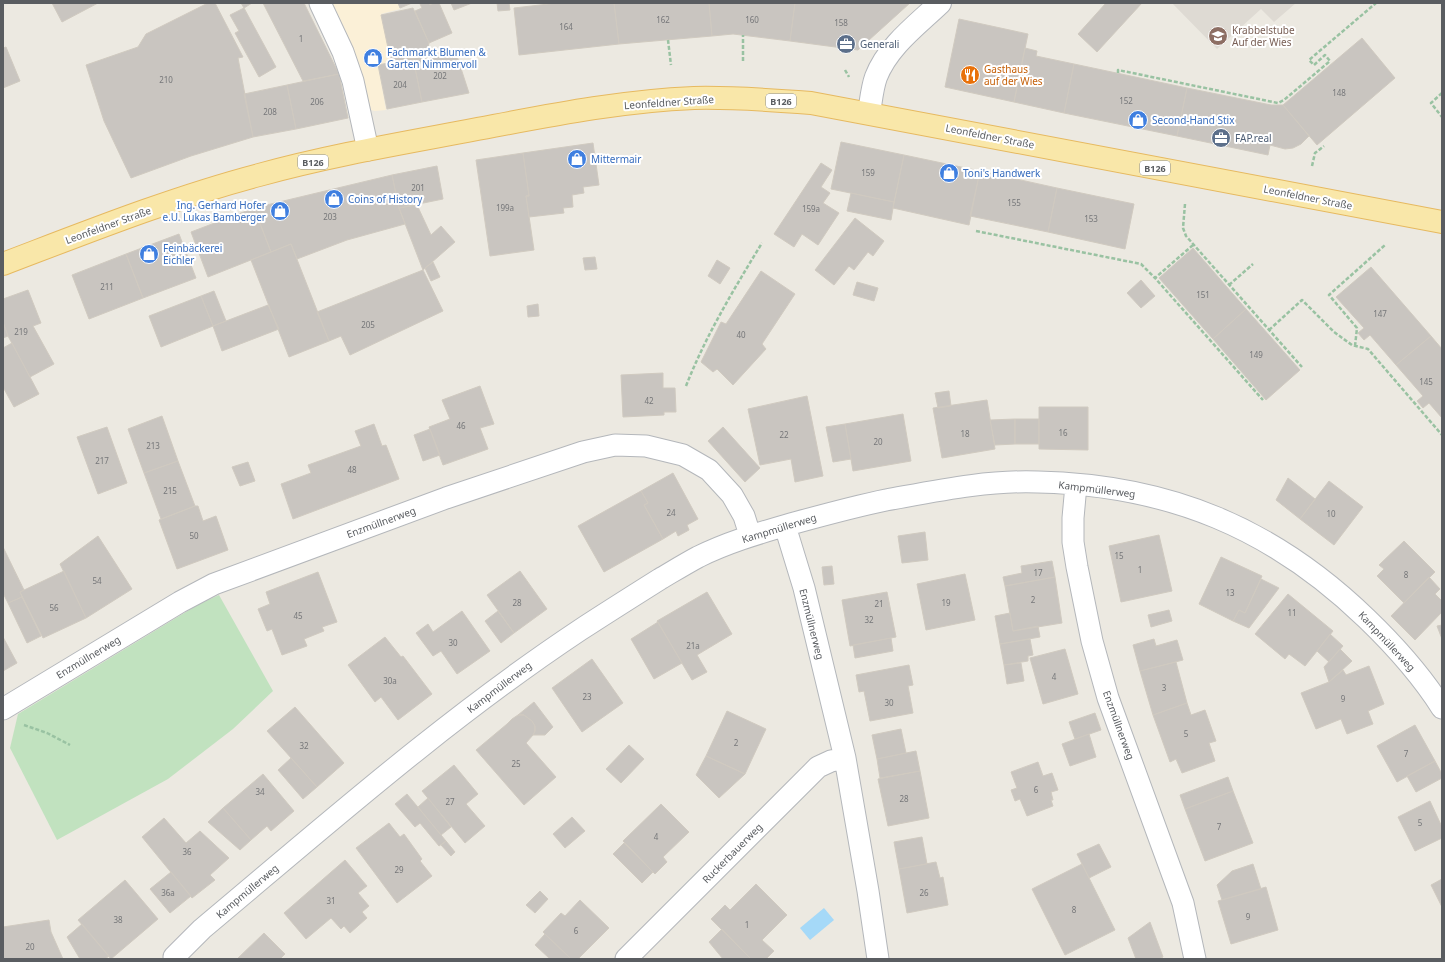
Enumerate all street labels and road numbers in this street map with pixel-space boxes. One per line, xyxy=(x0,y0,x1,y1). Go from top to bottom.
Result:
street label: Leonfeldner Straße xyxy=(624,92,715,112)
road number: B126 xyxy=(766,94,796,108)
street label: Leonfeldner Straße xyxy=(944,121,1036,152)
road number: B126 xyxy=(298,155,328,169)
road number: B126 xyxy=(1140,161,1170,175)
street label: Leonfeldner Straße xyxy=(1262,182,1354,213)
street label: Leonfeldner Straße xyxy=(63,203,153,247)
street label: Kampmüllerweg xyxy=(1058,477,1136,501)
street label: Enzmüllnerweg xyxy=(344,503,418,541)
street label: Kampmüllerweg xyxy=(740,510,818,546)
street label: Enzmüllnerweg xyxy=(796,587,828,661)
street label: Kampmüllerweg xyxy=(1355,608,1419,674)
street label: Enzmüllnerweg xyxy=(53,632,123,682)
street label: Kampmüllerweg xyxy=(464,658,534,716)
street label: Enzmüllnerweg xyxy=(1100,688,1138,762)
street label: Ruckerbauerweg xyxy=(699,820,765,886)
street label: Kampmüllerweg xyxy=(213,861,281,921)

